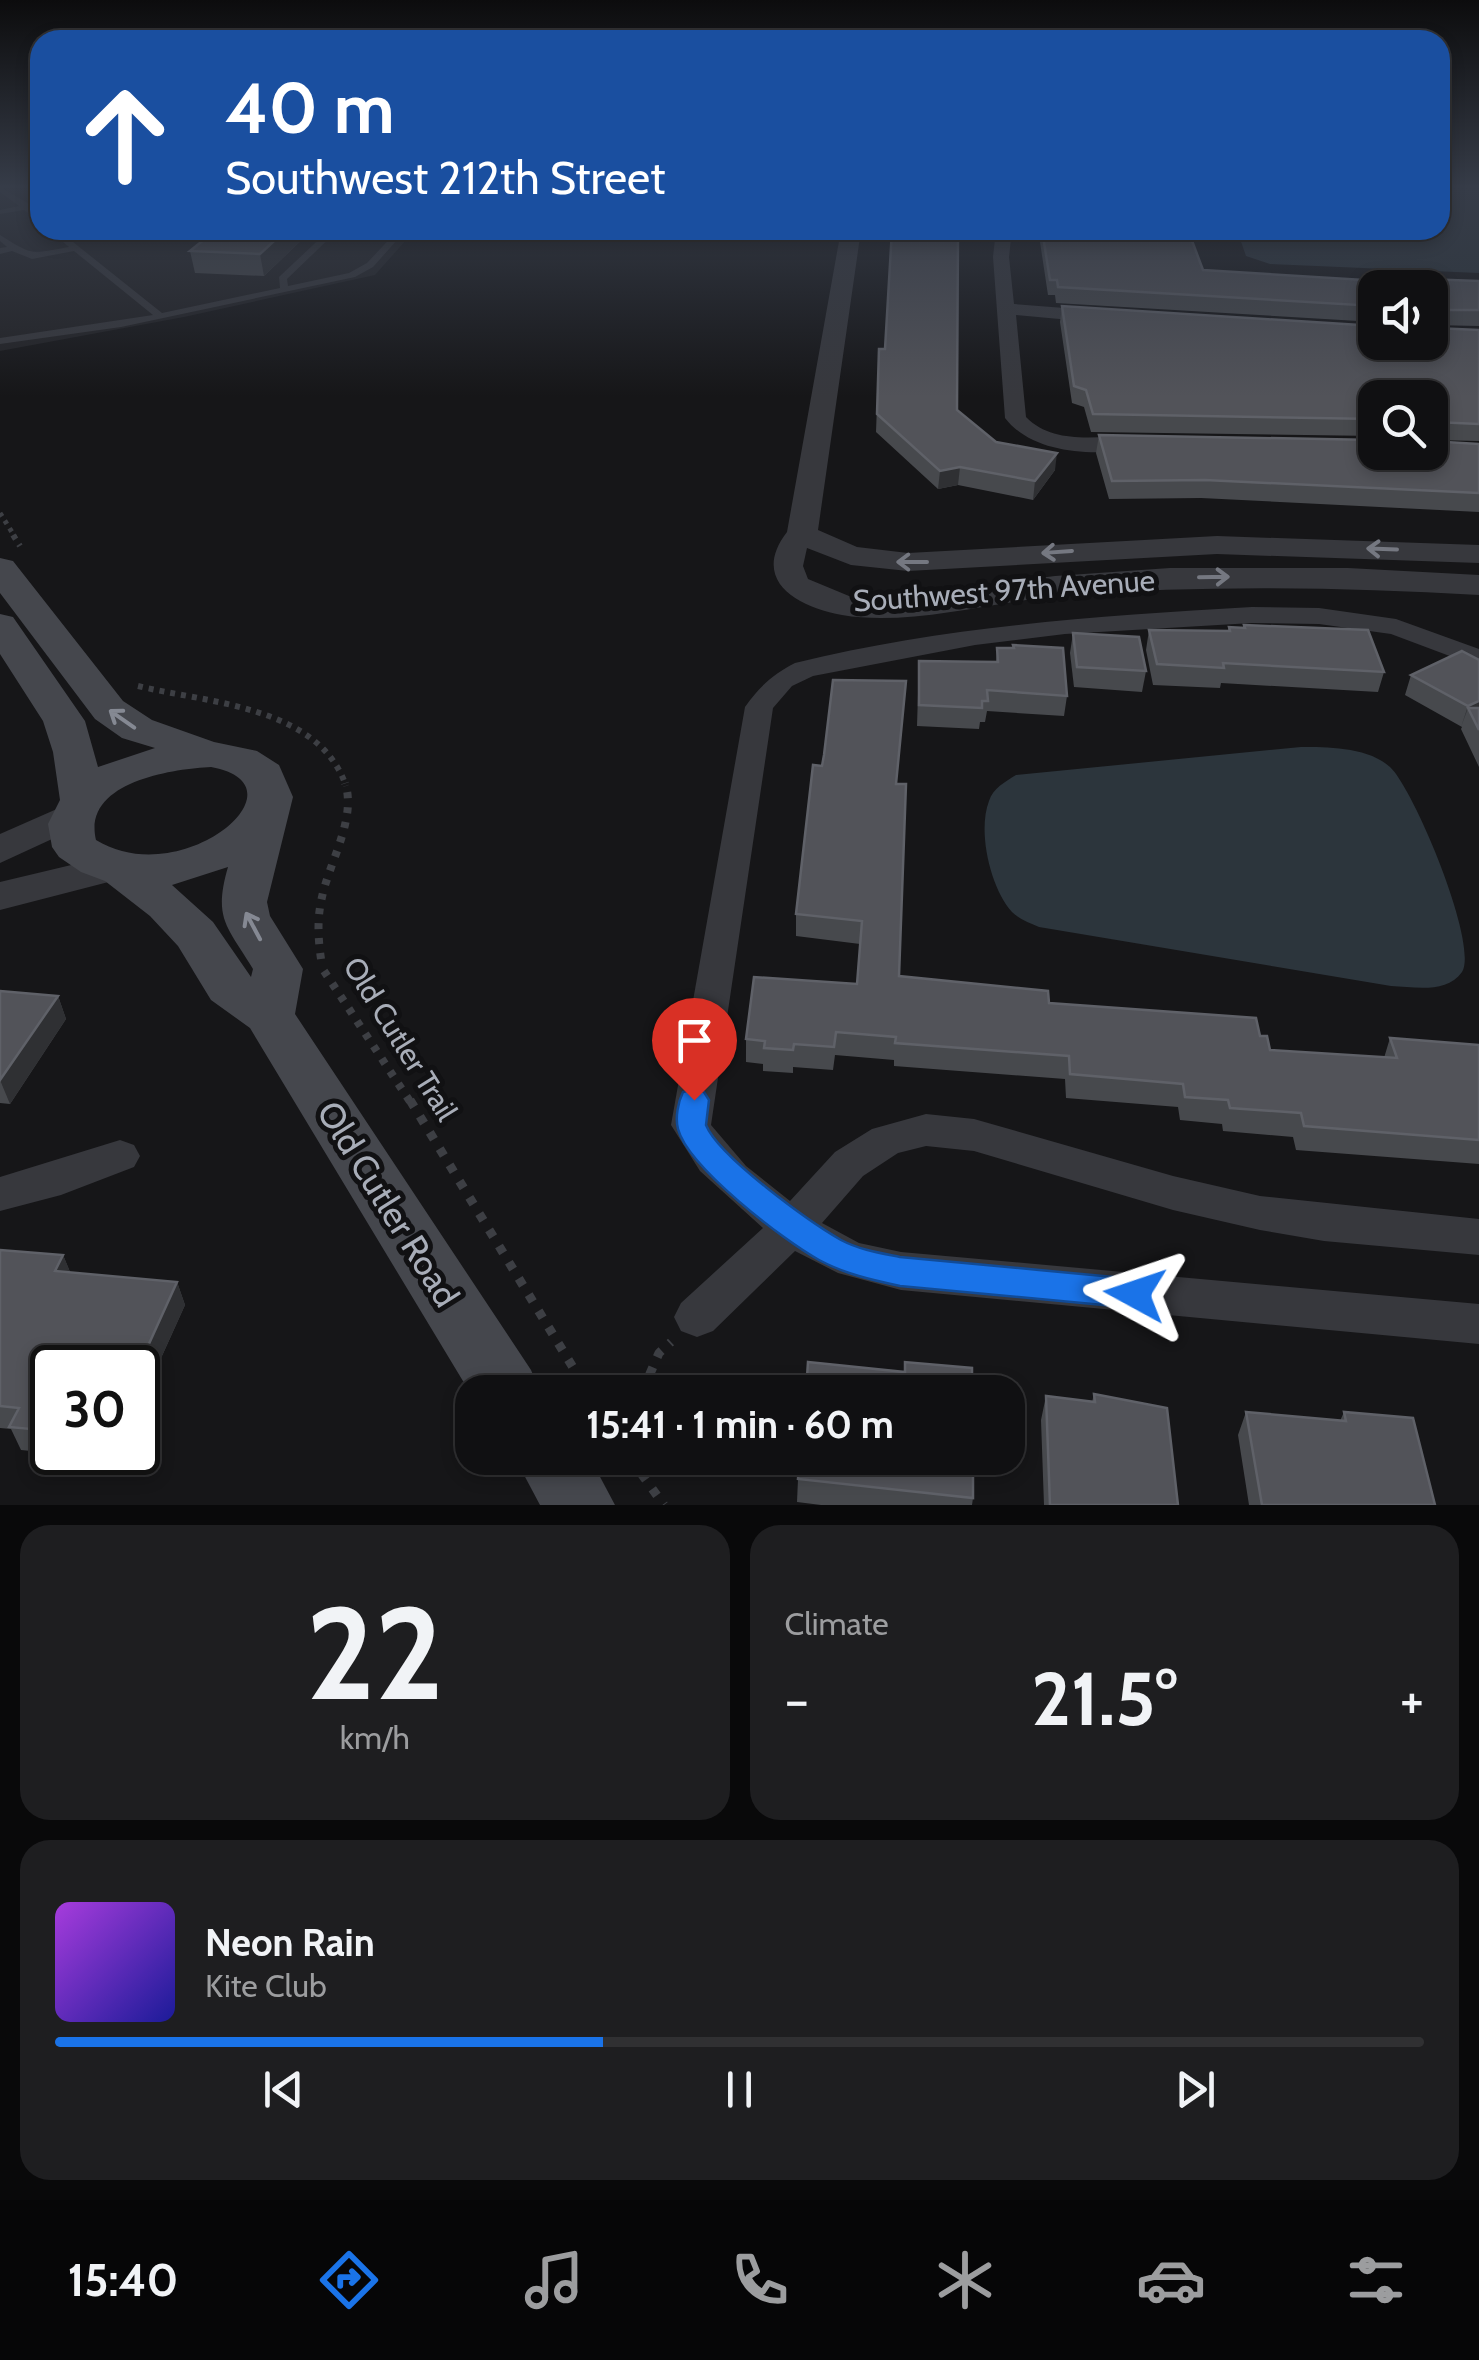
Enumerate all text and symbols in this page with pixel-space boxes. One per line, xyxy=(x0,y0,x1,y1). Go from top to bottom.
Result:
text: 40 m xyxy=(225,65,394,151)
icon: ahead xyxy=(60,70,190,200)
text: Southwest 212th Street xyxy=(225,151,665,205)
map controls xyxy=(1358,270,1448,470)
button: sound xyxy=(1358,270,1448,360)
button: search xyxy=(1358,380,1448,470)
one-way arrow xyxy=(1366,539,1398,558)
one-way arrow xyxy=(1041,543,1073,562)
one-way arrow xyxy=(896,552,928,572)
street label: Southwest 97th Avenue xyxy=(852,561,1156,620)
one-way arrow xyxy=(1197,568,1229,587)
one-way arrow xyxy=(109,709,136,730)
one-way arrow xyxy=(243,911,262,941)
street label: Old Cutler Trail xyxy=(335,950,465,1127)
pin xyxy=(652,998,737,1101)
icon: arrive xyxy=(667,1013,722,1068)
street label: Old Cutler Road xyxy=(308,1093,469,1314)
position arrow xyxy=(1083,1242,1187,1346)
speed limit sign: 30 xyxy=(30,1345,160,1475)
text: 15:41 · 1 min · 60 m xyxy=(586,1401,894,1448)
text: 22 xyxy=(306,1574,444,1732)
text: Climate xyxy=(785,1604,889,1643)
text: 21.5° xyxy=(1031,1653,1177,1744)
text: − xyxy=(785,1666,809,1733)
text: + xyxy=(1400,1666,1424,1733)
text: km/h xyxy=(340,1718,410,1757)
text: Neon Rain xyxy=(205,1919,375,1966)
text: Kite Club xyxy=(205,1966,327,2005)
icon: previous xyxy=(256,2062,311,2117)
icon: pause xyxy=(712,2062,767,2117)
icon: next xyxy=(1168,2062,1223,2117)
icon: directions xyxy=(314,2245,384,2315)
icon: music xyxy=(519,2245,589,2315)
icon: phone xyxy=(725,2245,795,2315)
icon: climate xyxy=(930,2245,1000,2315)
icon: car xyxy=(1136,2245,1206,2315)
icon: filters xyxy=(1341,2245,1411,2315)
text: 15:40 xyxy=(68,2253,178,2307)

